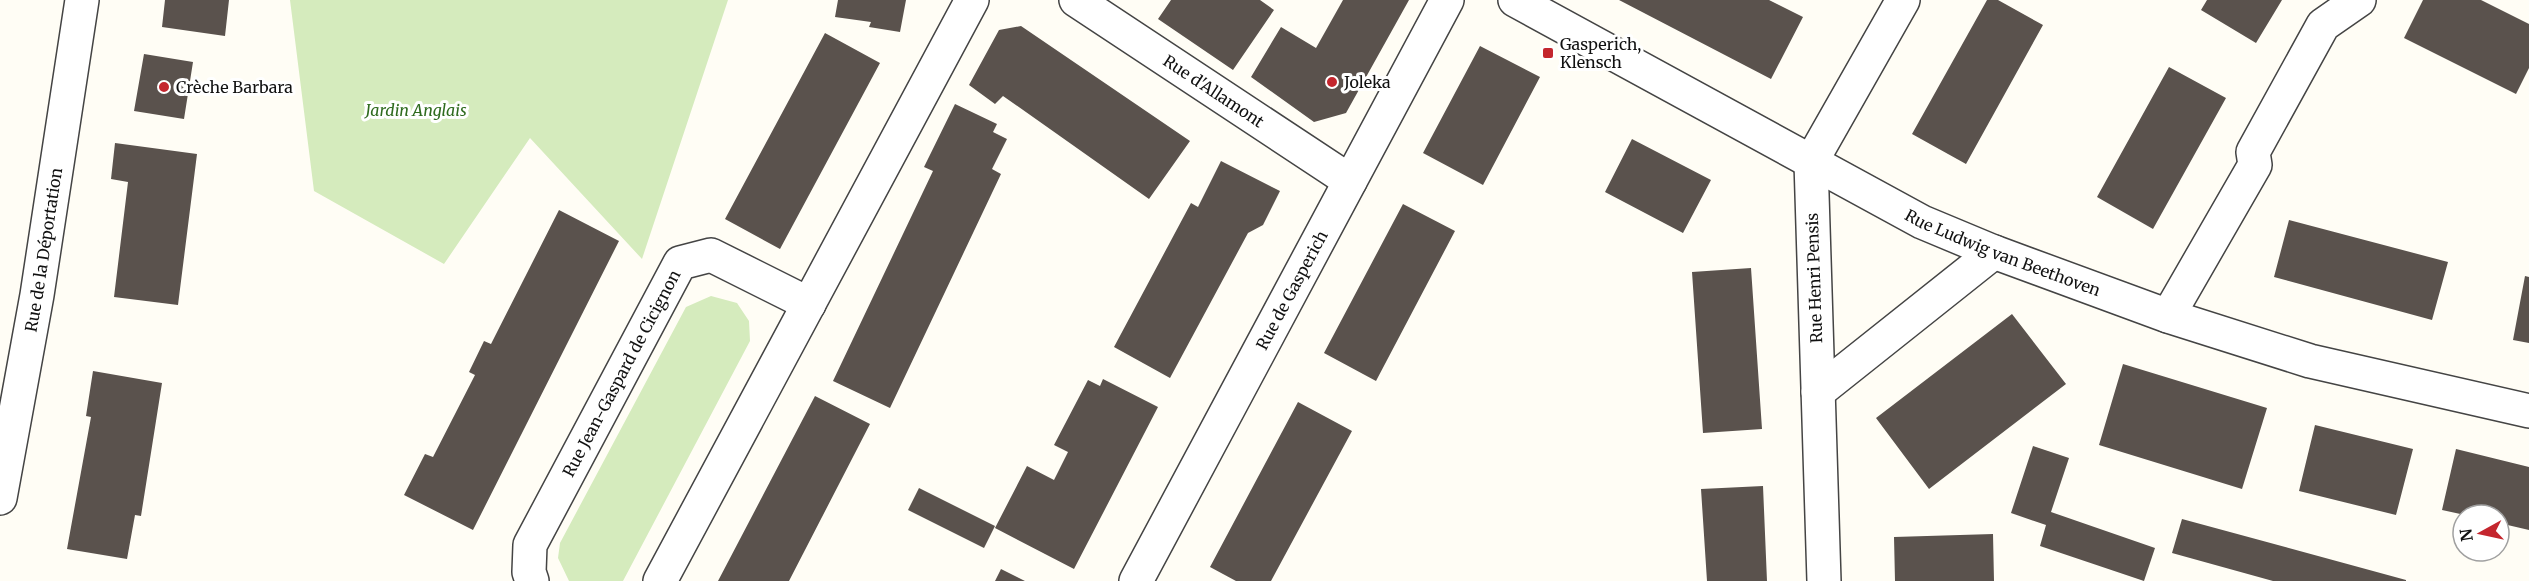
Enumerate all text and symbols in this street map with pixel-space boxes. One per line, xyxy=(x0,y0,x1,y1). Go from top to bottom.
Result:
place label: Gasperich, Klensch xyxy=(1560,34,1641,72)
marker: Gasperich, Klensch xyxy=(1541,46,1555,60)
street label: Rue d'Allamont xyxy=(1159,50,1269,132)
place label: Joleka xyxy=(1343,72,1391,92)
marker: Joleka xyxy=(1325,75,1339,89)
place label: Crèche Barbara xyxy=(176,77,293,97)
marker: Crèche Barbara xyxy=(157,80,171,94)
park label: Jardin Anglais xyxy=(363,100,467,120)
street label: Rue de la Déportation xyxy=(20,166,66,334)
street label: Rue Ludwig van Beethoven xyxy=(1901,205,2104,300)
street label: Rue Henri Pensis xyxy=(1802,212,1826,344)
street label: Rue de Gasperich xyxy=(1252,227,1332,353)
street label: Rue Jean-Gaspard de Cicignon xyxy=(558,266,685,480)
north arrow xyxy=(2451,503,2511,563)
text: N xyxy=(2455,527,2477,543)

